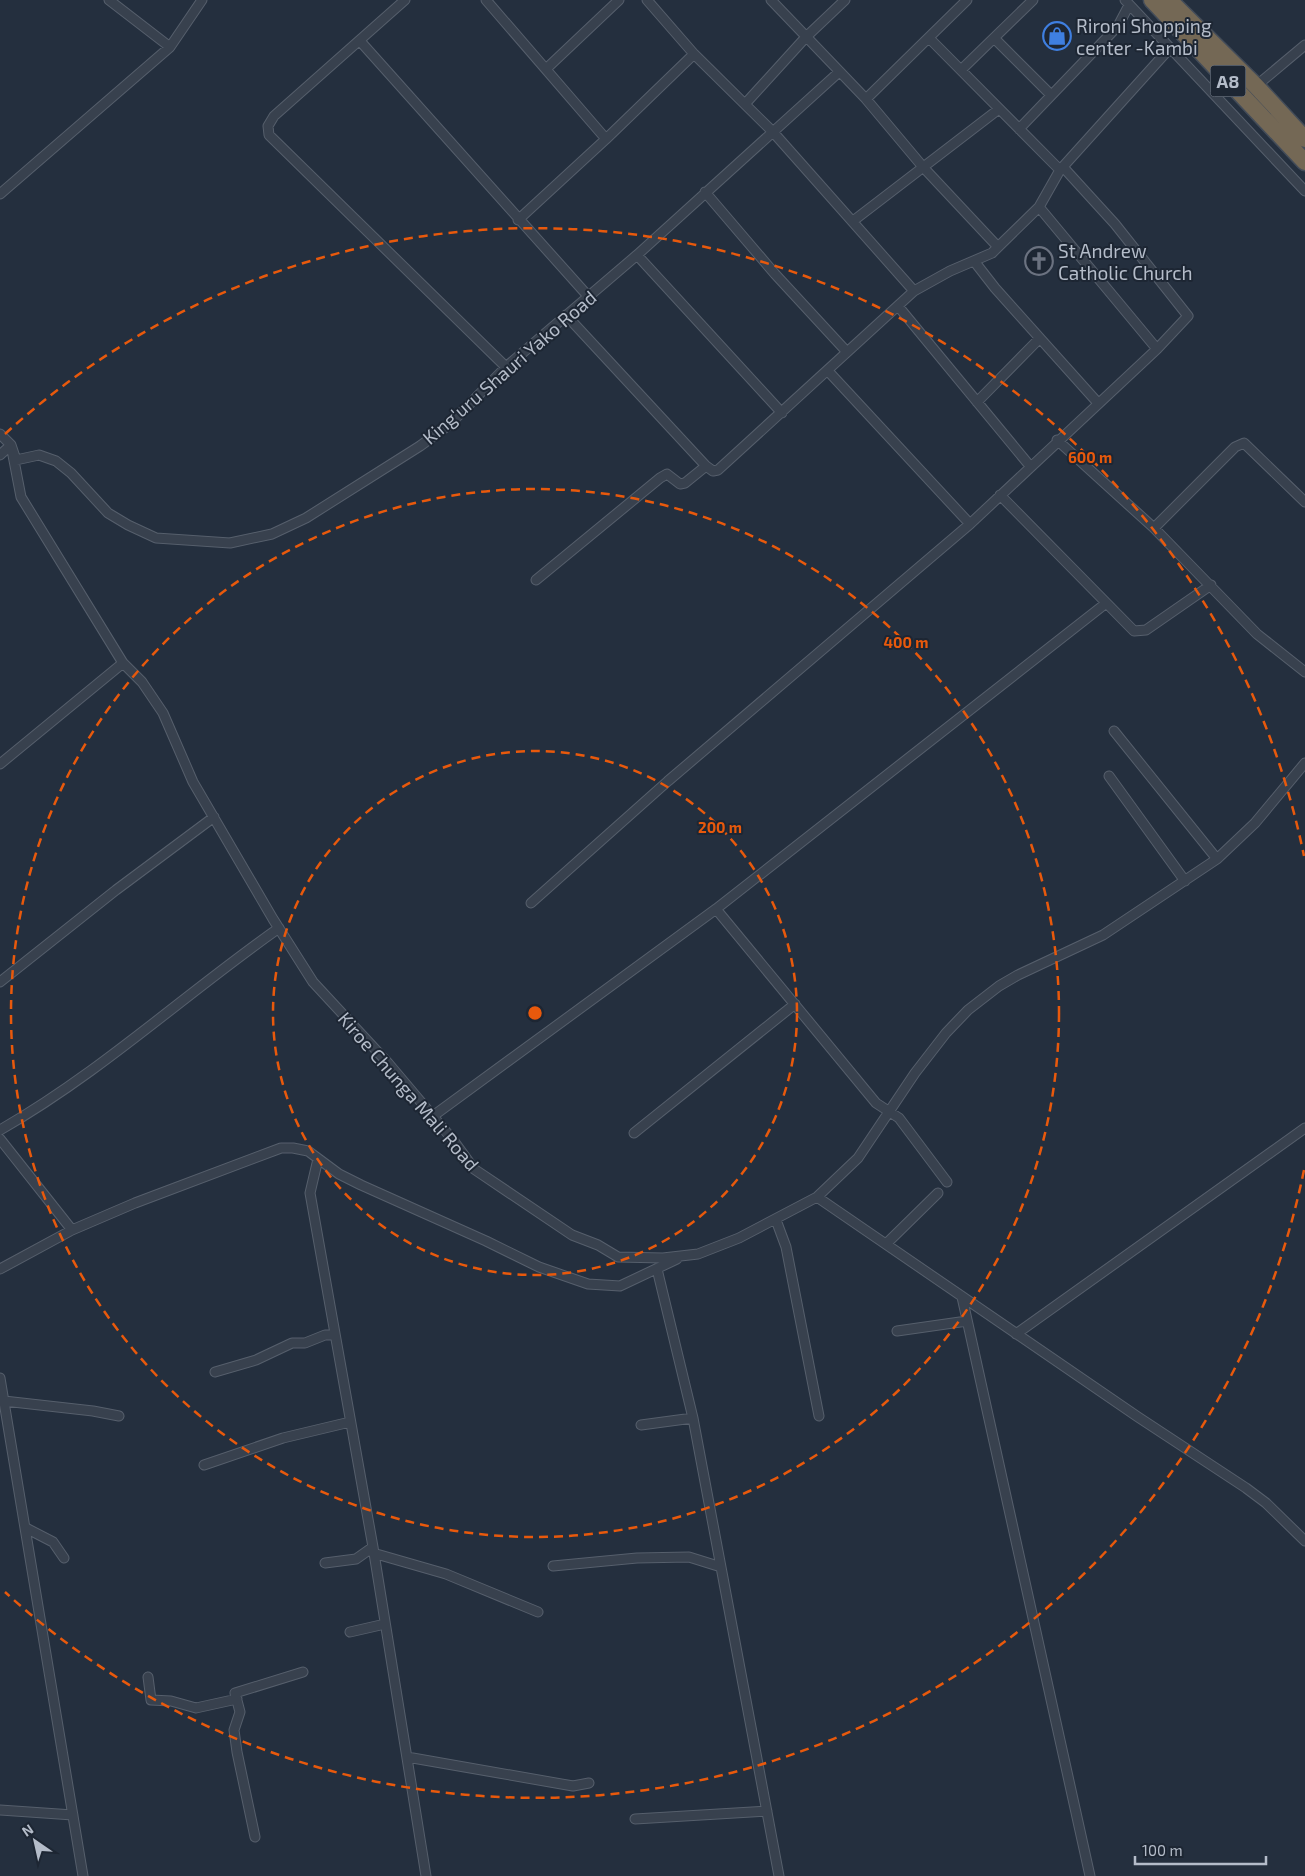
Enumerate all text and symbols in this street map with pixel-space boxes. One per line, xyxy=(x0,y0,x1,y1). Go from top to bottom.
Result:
place label: Rironi Shopping center -Kambi xyxy=(1076,14,1212,59)
shop icon: Rironi Shopping center -Kambi xyxy=(1042,21,1072,51)
road number: A8 xyxy=(1210,66,1246,96)
place label: St Andrew Catholic Church xyxy=(1058,239,1193,284)
church icon: St Andrew Catholic Church xyxy=(1024,246,1054,276)
street label: King'uru Shauri Yako Road xyxy=(418,285,600,449)
text: 600 m xyxy=(1068,448,1112,466)
text: 400 m xyxy=(884,633,928,651)
text: 200 m xyxy=(698,818,742,836)
centre of rings xyxy=(526,1004,544,1022)
street label: Kiroe Chunga Mali Road xyxy=(334,1007,484,1175)
north arrow xyxy=(10,1816,60,1866)
text: N xyxy=(19,1820,36,1840)
scale bar xyxy=(1135,1834,1266,1866)
text: 100 m xyxy=(1142,1841,1183,1859)

